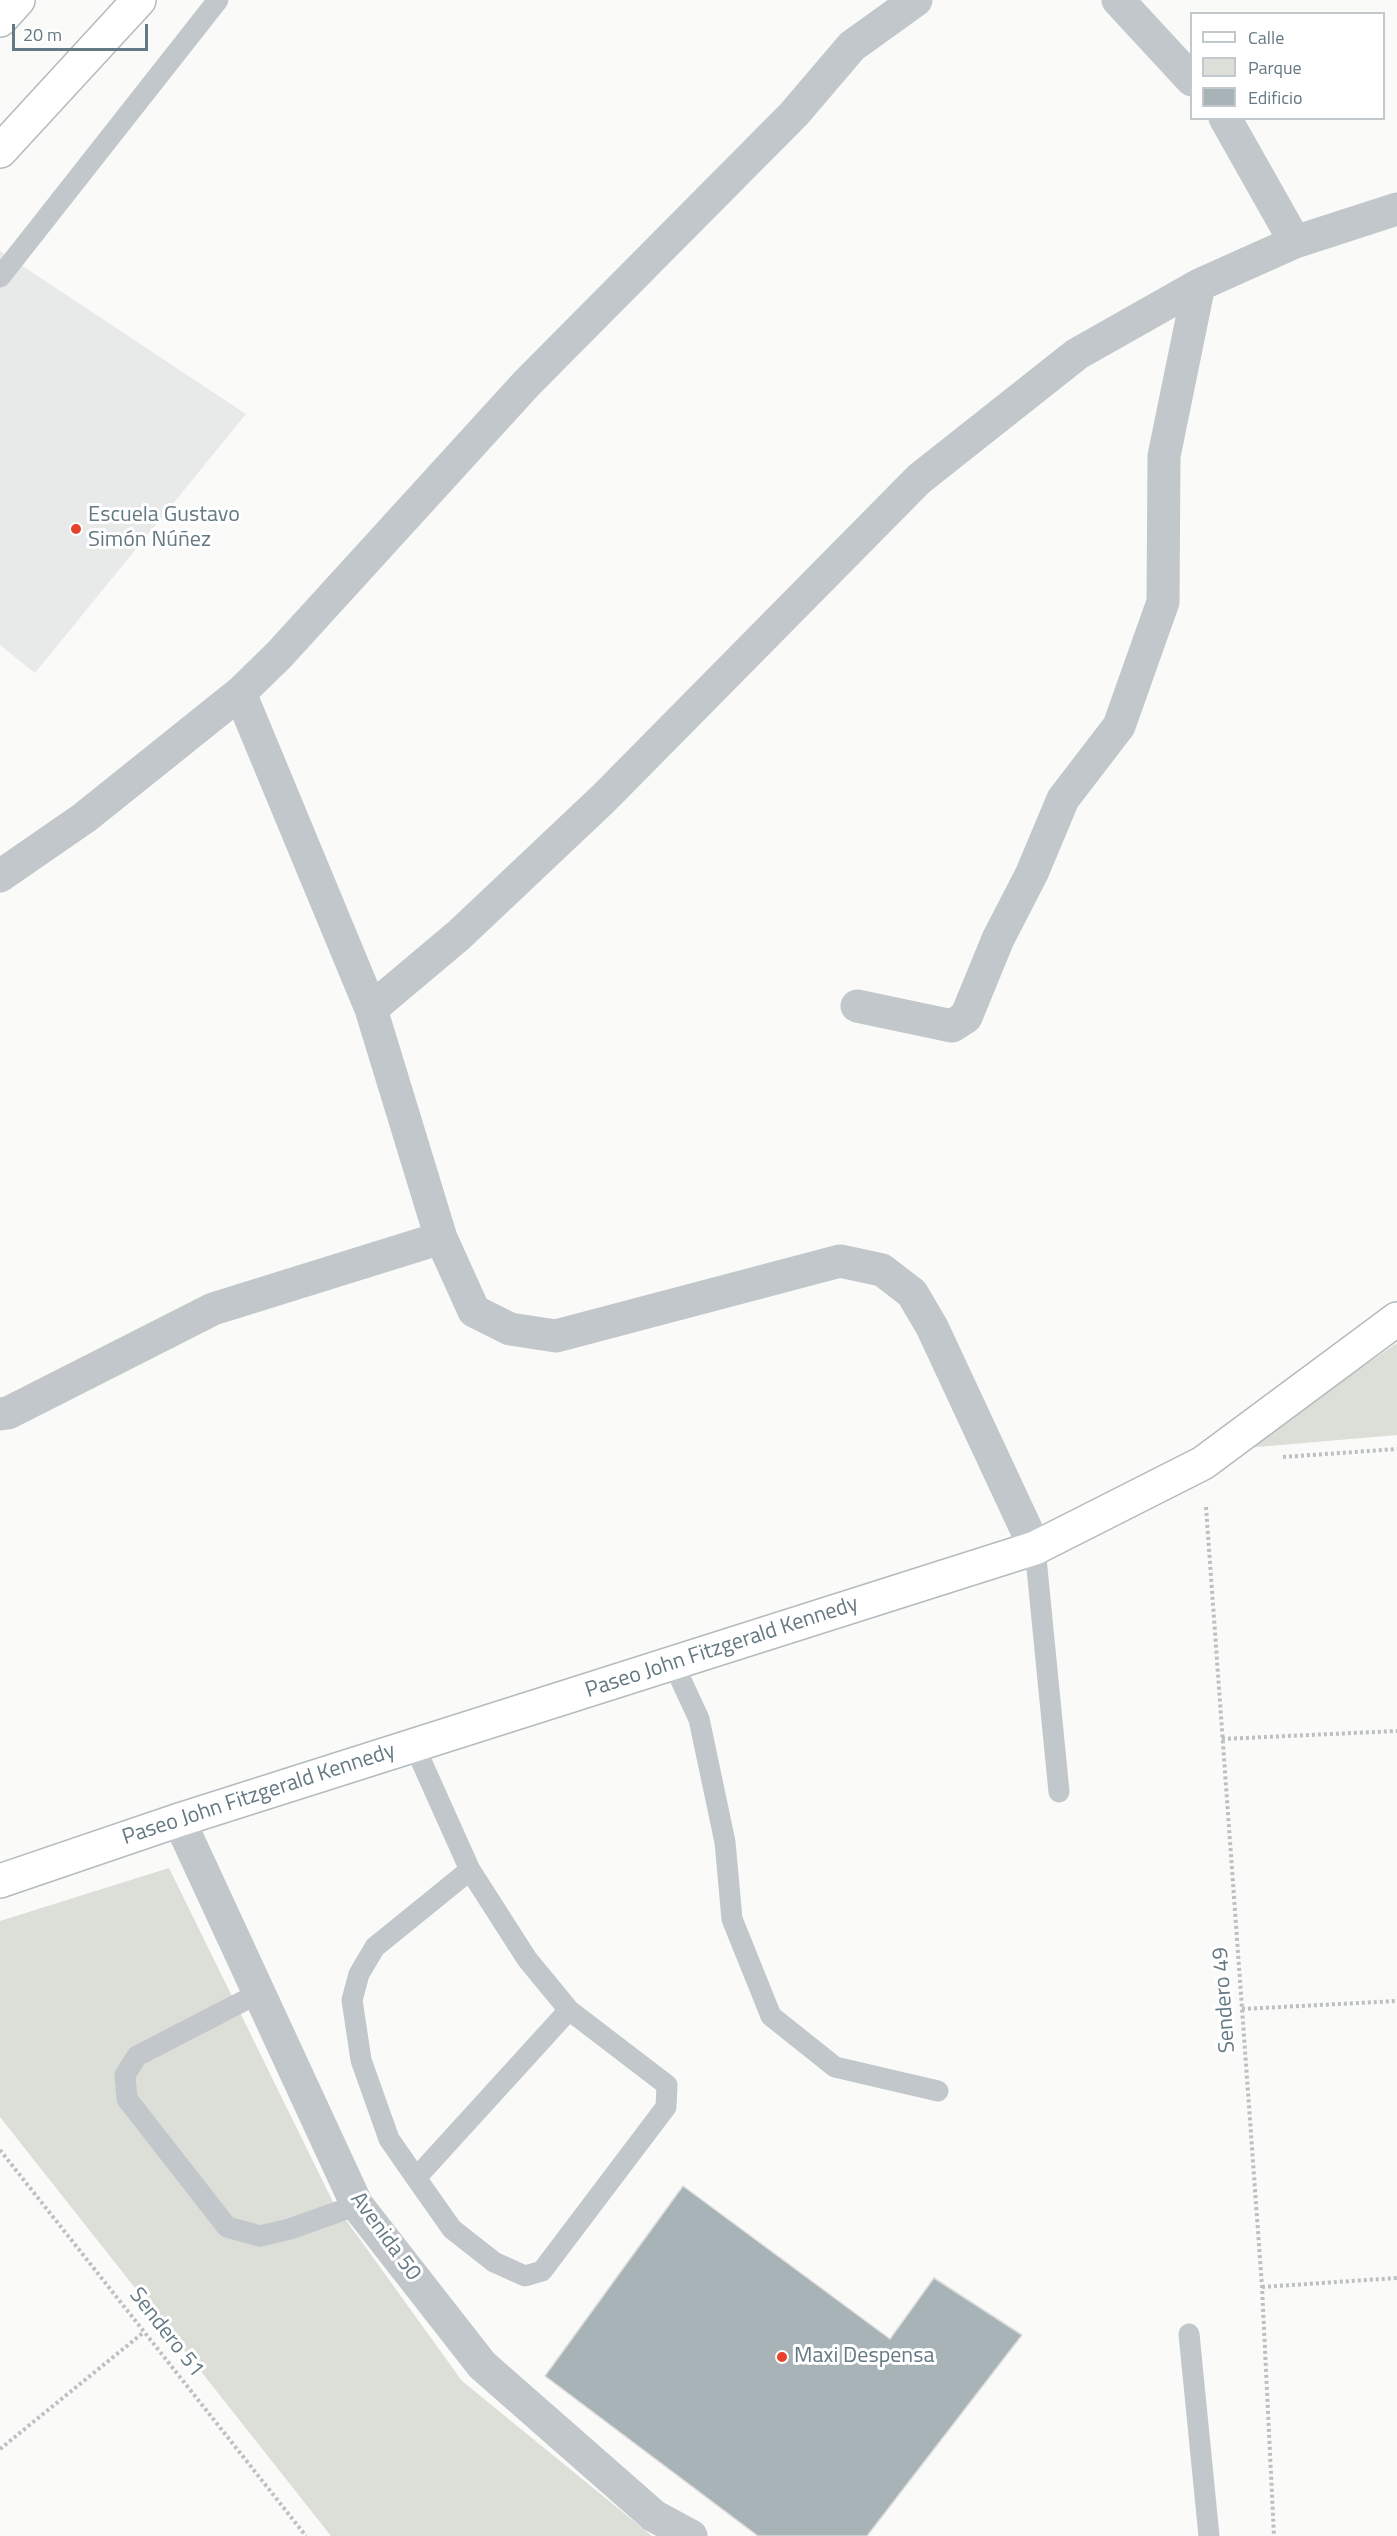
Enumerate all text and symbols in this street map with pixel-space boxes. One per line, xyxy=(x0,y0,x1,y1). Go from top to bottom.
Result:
scale bar xyxy=(15,12,152,50)
legend xyxy=(1190,12,1385,120)
text: 20 m xyxy=(23,21,62,48)
text: Calle xyxy=(1248,24,1284,51)
text: Parque xyxy=(1248,54,1302,81)
text: Edificio xyxy=(1248,84,1302,111)
place label: Escuela Gustavo Simón Núñez xyxy=(88,503,240,554)
marker: Escuela Gustavo Simón Núñez xyxy=(69,522,83,536)
street label: Paseo John Fitzgerald Kennedy xyxy=(582,1591,862,1705)
street label: Paseo John Fitzgerald Kennedy xyxy=(119,1738,399,1852)
street label: Sendero 49 xyxy=(1208,1946,1242,2054)
street label: Avenida 50 xyxy=(344,2188,426,2286)
street label: Sendero 51 xyxy=(123,2283,209,2383)
place label: Maxi Despensa xyxy=(794,2344,934,2370)
marker: Maxi Despensa xyxy=(775,2350,789,2364)

